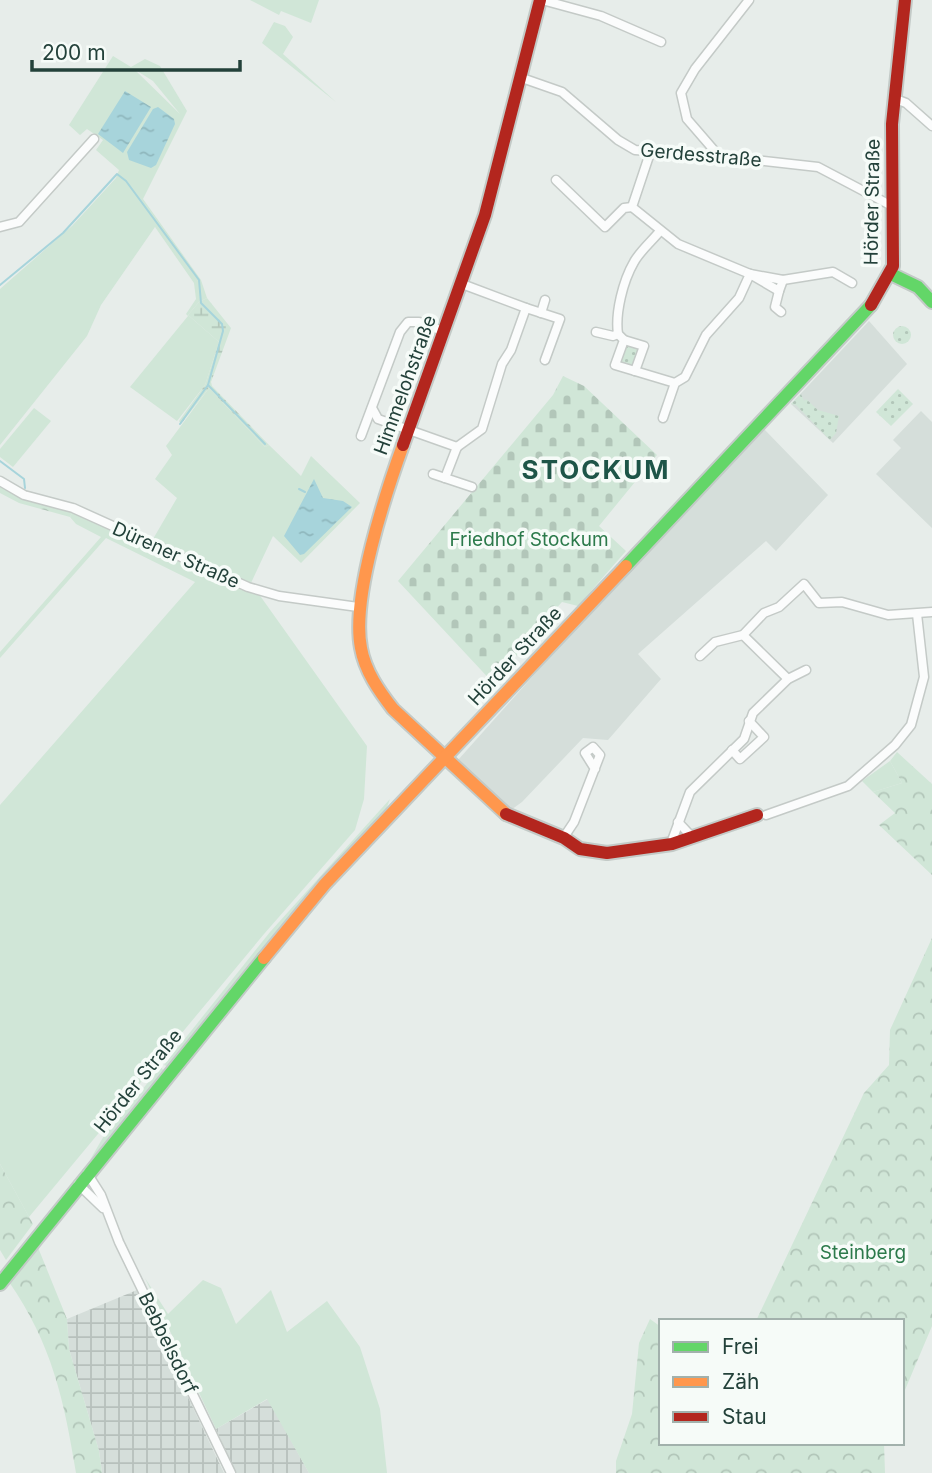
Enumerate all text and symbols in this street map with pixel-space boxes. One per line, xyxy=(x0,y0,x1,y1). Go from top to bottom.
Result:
scale bar xyxy=(32,28,240,72)
text: 200 m xyxy=(42,40,106,65)
street label: Gerdesstraße xyxy=(639,138,763,172)
street label: Hörder Straße xyxy=(859,139,885,265)
street label: Himmelohstraße xyxy=(369,312,441,458)
district label: STOCKUM xyxy=(522,454,670,485)
street label: Dürener Straße xyxy=(109,517,243,593)
park label: Friedhof Stockum xyxy=(449,528,609,551)
street label: Hörder Straße xyxy=(463,602,567,710)
street label: Hörder Straße xyxy=(89,1025,187,1137)
park label: Steinberg xyxy=(820,1241,906,1264)
street label: Bebbelsdorf xyxy=(134,1289,202,1397)
legend xyxy=(659,1319,904,1445)
text: Frei xyxy=(722,1334,759,1359)
text: Zäh xyxy=(722,1369,759,1394)
text: Stau xyxy=(722,1404,767,1429)

